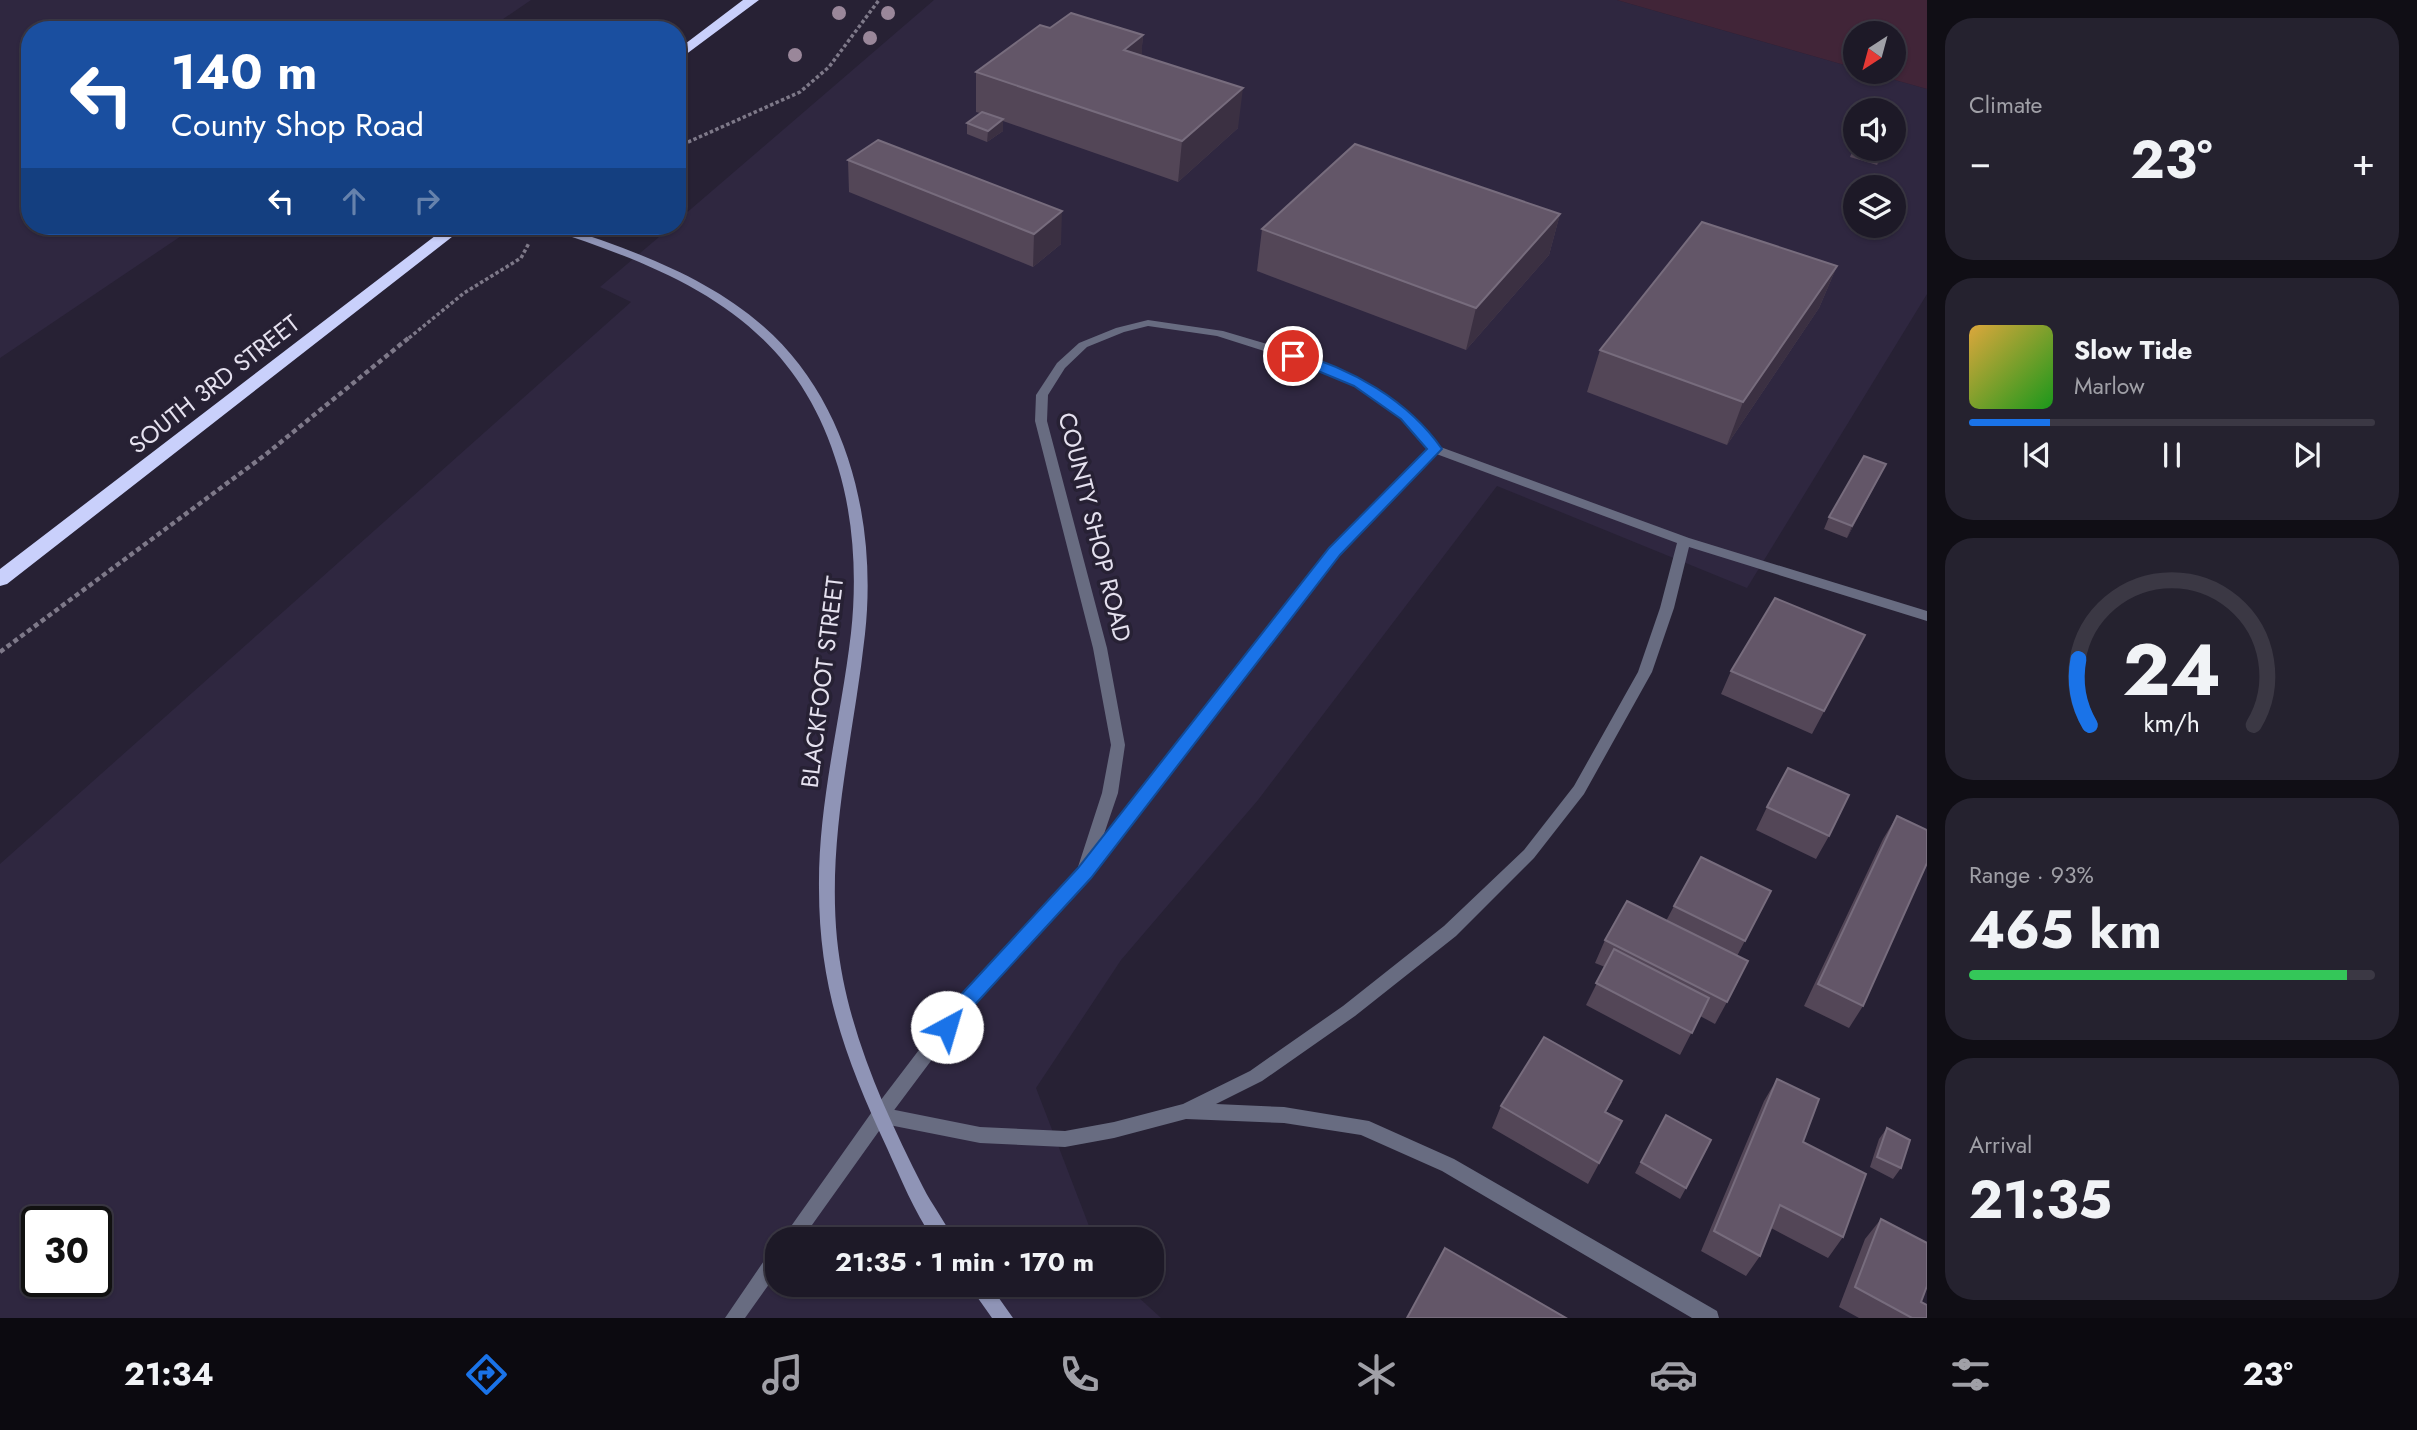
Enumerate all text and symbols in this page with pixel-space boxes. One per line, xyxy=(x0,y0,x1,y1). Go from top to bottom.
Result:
north arrow xyxy=(1843,21,1906,84)
map controls xyxy=(1843,21,1906,238)
text: 140 m xyxy=(171,37,317,107)
icon: left xyxy=(56,49,147,140)
text: Climate xyxy=(1969,88,2042,122)
button: sound xyxy=(1843,98,1906,161)
text: County Shop Road xyxy=(171,102,424,148)
text: 23° xyxy=(2131,122,2212,198)
text: − xyxy=(1969,134,1991,189)
text: + xyxy=(2352,134,2375,189)
button: layers xyxy=(1843,175,1906,238)
icon: left xyxy=(262,182,300,220)
icon: ahead xyxy=(335,182,373,220)
icon: right xyxy=(408,182,446,220)
street label: SOUTH 3RD STREET xyxy=(121,306,307,462)
pin xyxy=(1263,326,1323,386)
text: Slow Tide xyxy=(2074,331,2193,369)
icon: arrive xyxy=(1274,337,1312,375)
text: Marlow xyxy=(2074,369,2145,403)
street label: COUNTY SHOP ROAD xyxy=(1050,409,1140,645)
icon: previous xyxy=(2018,436,2056,474)
icon: pause xyxy=(2153,436,2191,474)
icon: next xyxy=(2288,436,2326,474)
street label: BLACKFOOT STREET xyxy=(792,574,852,790)
text: 24 xyxy=(2123,617,2221,722)
text: km/h xyxy=(2144,705,2200,741)
text: Range · 93% xyxy=(1969,858,2094,892)
text: 465 km xyxy=(1969,892,2162,968)
position arrow xyxy=(910,990,984,1064)
text: Arrival xyxy=(1969,1128,2032,1162)
text: 21:35 xyxy=(1969,1162,2112,1238)
speed limit sign: 30 xyxy=(21,1206,112,1297)
text: 21:35 · 1 min · 170 m xyxy=(835,1243,1094,1281)
icon: directions xyxy=(462,1350,511,1399)
icon: music xyxy=(758,1350,807,1399)
icon: phone xyxy=(1055,1350,1104,1399)
icon: climate xyxy=(1352,1350,1401,1399)
icon: car xyxy=(1649,1350,1698,1399)
icon: filters xyxy=(1946,1350,1995,1399)
text: 21:34 xyxy=(124,1351,214,1397)
text: 23° xyxy=(2243,1351,2293,1397)

